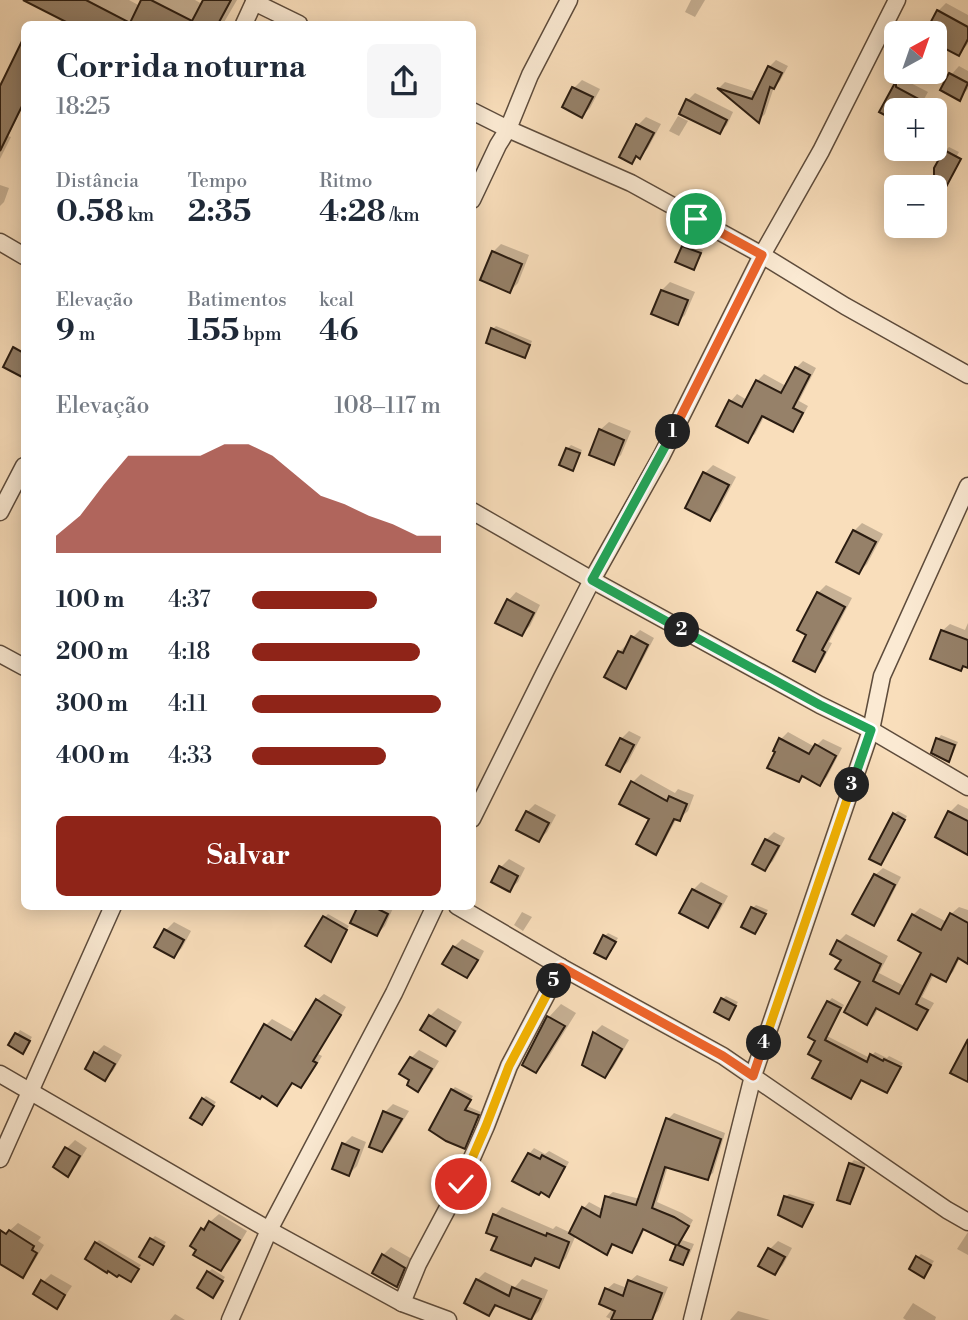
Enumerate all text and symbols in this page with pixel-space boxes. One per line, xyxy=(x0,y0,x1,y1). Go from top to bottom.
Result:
north arrow xyxy=(884,21,947,84)
map controls xyxy=(884,21,947,238)
button: share xyxy=(367,44,441,118)
text: Corrida noturna xyxy=(56,47,306,87)
text: 18:25 xyxy=(56,93,111,121)
button: + xyxy=(884,98,947,161)
text: Distância xyxy=(56,169,139,193)
text: Tempo xyxy=(188,169,247,193)
text: Ritmo xyxy=(319,169,373,193)
button: − xyxy=(884,175,947,238)
pin xyxy=(666,189,726,249)
text: 0.58 xyxy=(56,193,124,231)
text: 2:35 xyxy=(188,193,251,231)
text: 4:28 xyxy=(319,193,386,231)
icon: arrive xyxy=(677,200,715,238)
text: km xyxy=(124,203,154,227)
text: /km xyxy=(386,203,420,227)
text: Elevação xyxy=(56,288,133,312)
text: Batimentos xyxy=(188,288,287,312)
text: kcal xyxy=(319,288,354,312)
text: 9 xyxy=(56,312,75,350)
text: 155 xyxy=(188,312,239,350)
text: 46 xyxy=(319,312,358,350)
text: m xyxy=(75,322,95,346)
text: bpm xyxy=(239,322,282,346)
text: Elevação xyxy=(56,392,149,420)
text: 108–117 m xyxy=(334,392,441,420)
pin: 1 xyxy=(656,414,690,450)
text: 1 xyxy=(668,419,677,443)
text: 100 m xyxy=(56,586,124,614)
text: 4:37 xyxy=(168,586,211,614)
pin: 2 xyxy=(664,612,700,648)
text: 2 xyxy=(676,617,687,641)
text: 200 m xyxy=(56,638,128,666)
text: 4:18 xyxy=(168,638,210,666)
text: 300 m xyxy=(56,690,128,718)
text: 4:11 xyxy=(168,690,207,718)
text: 400 m xyxy=(56,742,129,770)
text: 4:33 xyxy=(168,742,212,770)
pin: 3 xyxy=(834,768,870,802)
text: 3 xyxy=(846,772,857,796)
button: Salvar xyxy=(56,816,441,896)
pin: 5 xyxy=(536,964,572,998)
text: 5 xyxy=(548,968,559,992)
pin: 4 xyxy=(746,1026,782,1060)
text: 4 xyxy=(757,1030,770,1054)
pin xyxy=(431,1154,491,1214)
icon: check xyxy=(442,1165,480,1203)

